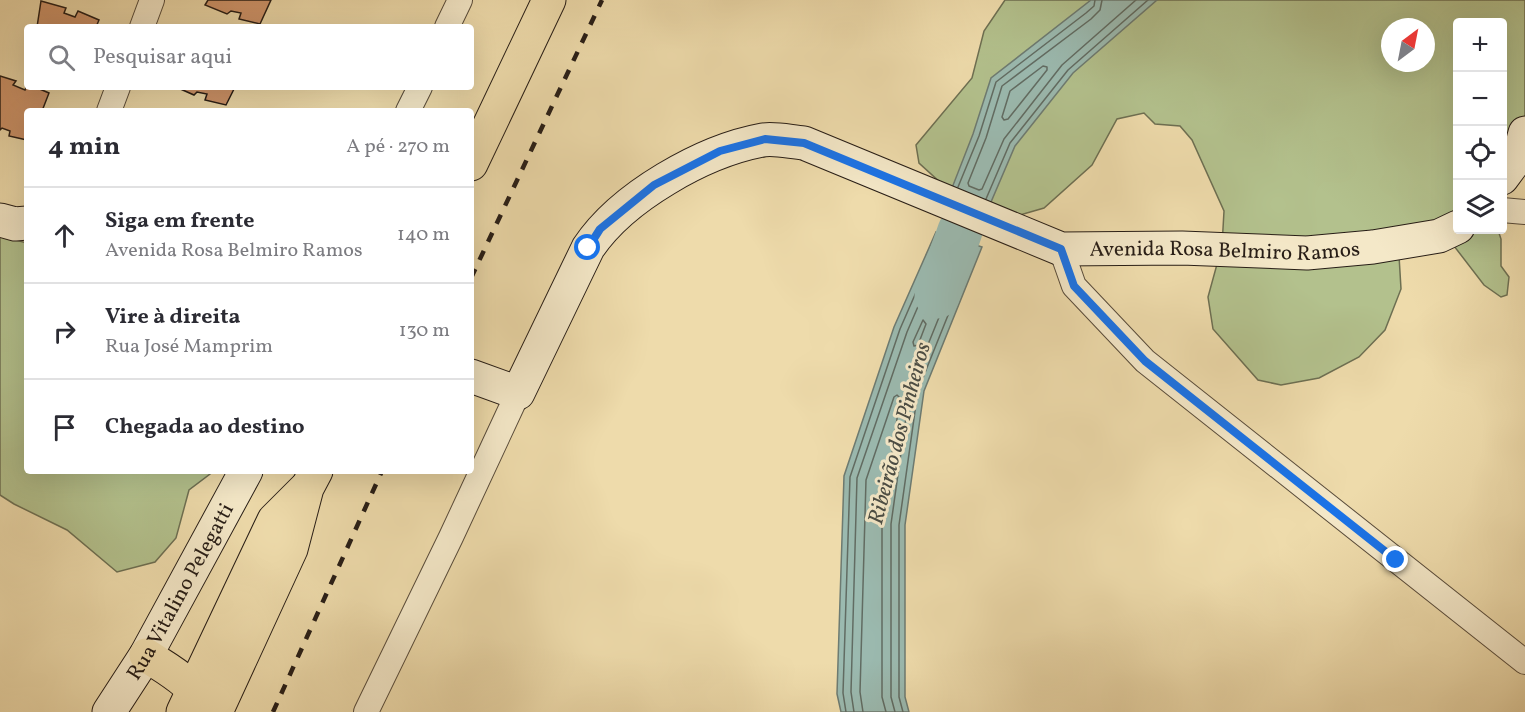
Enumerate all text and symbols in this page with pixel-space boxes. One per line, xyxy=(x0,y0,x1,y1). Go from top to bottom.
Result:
north arrow xyxy=(1381,18,1435,72)
map controls xyxy=(1453,18,1507,234)
button: + xyxy=(1453,18,1507,72)
search box xyxy=(24,24,474,90)
icon: search xyxy=(45,41,78,74)
text: Pesquisar aqui xyxy=(93,42,232,73)
button: − xyxy=(1453,72,1507,126)
button: locate xyxy=(1453,126,1507,180)
text: 4 min xyxy=(48,129,120,165)
text: A pé · 270 m xyxy=(346,133,450,161)
button: layers xyxy=(1453,180,1507,234)
text: Siga em frente xyxy=(105,206,255,237)
icon: ahead xyxy=(48,219,81,252)
text: 140 m xyxy=(397,221,450,249)
route start xyxy=(574,234,600,260)
street label: Avenida Rosa Belmiro Ramos xyxy=(1089,235,1361,269)
text: Avenida Rosa Belmiro Ramos xyxy=(105,237,363,265)
text: Vire à direita xyxy=(105,302,241,333)
icon: right xyxy=(48,315,81,348)
text: 130 m xyxy=(399,317,450,345)
text: Rua José Mamprim xyxy=(105,333,273,361)
water label: Ribeirão dos Pinheiros xyxy=(861,339,940,528)
icon: arrive xyxy=(48,411,81,444)
text: Chegada ao destino xyxy=(105,412,305,443)
street label: Rua Vitalino Pelegatti xyxy=(120,498,242,686)
route end xyxy=(1382,546,1408,572)

